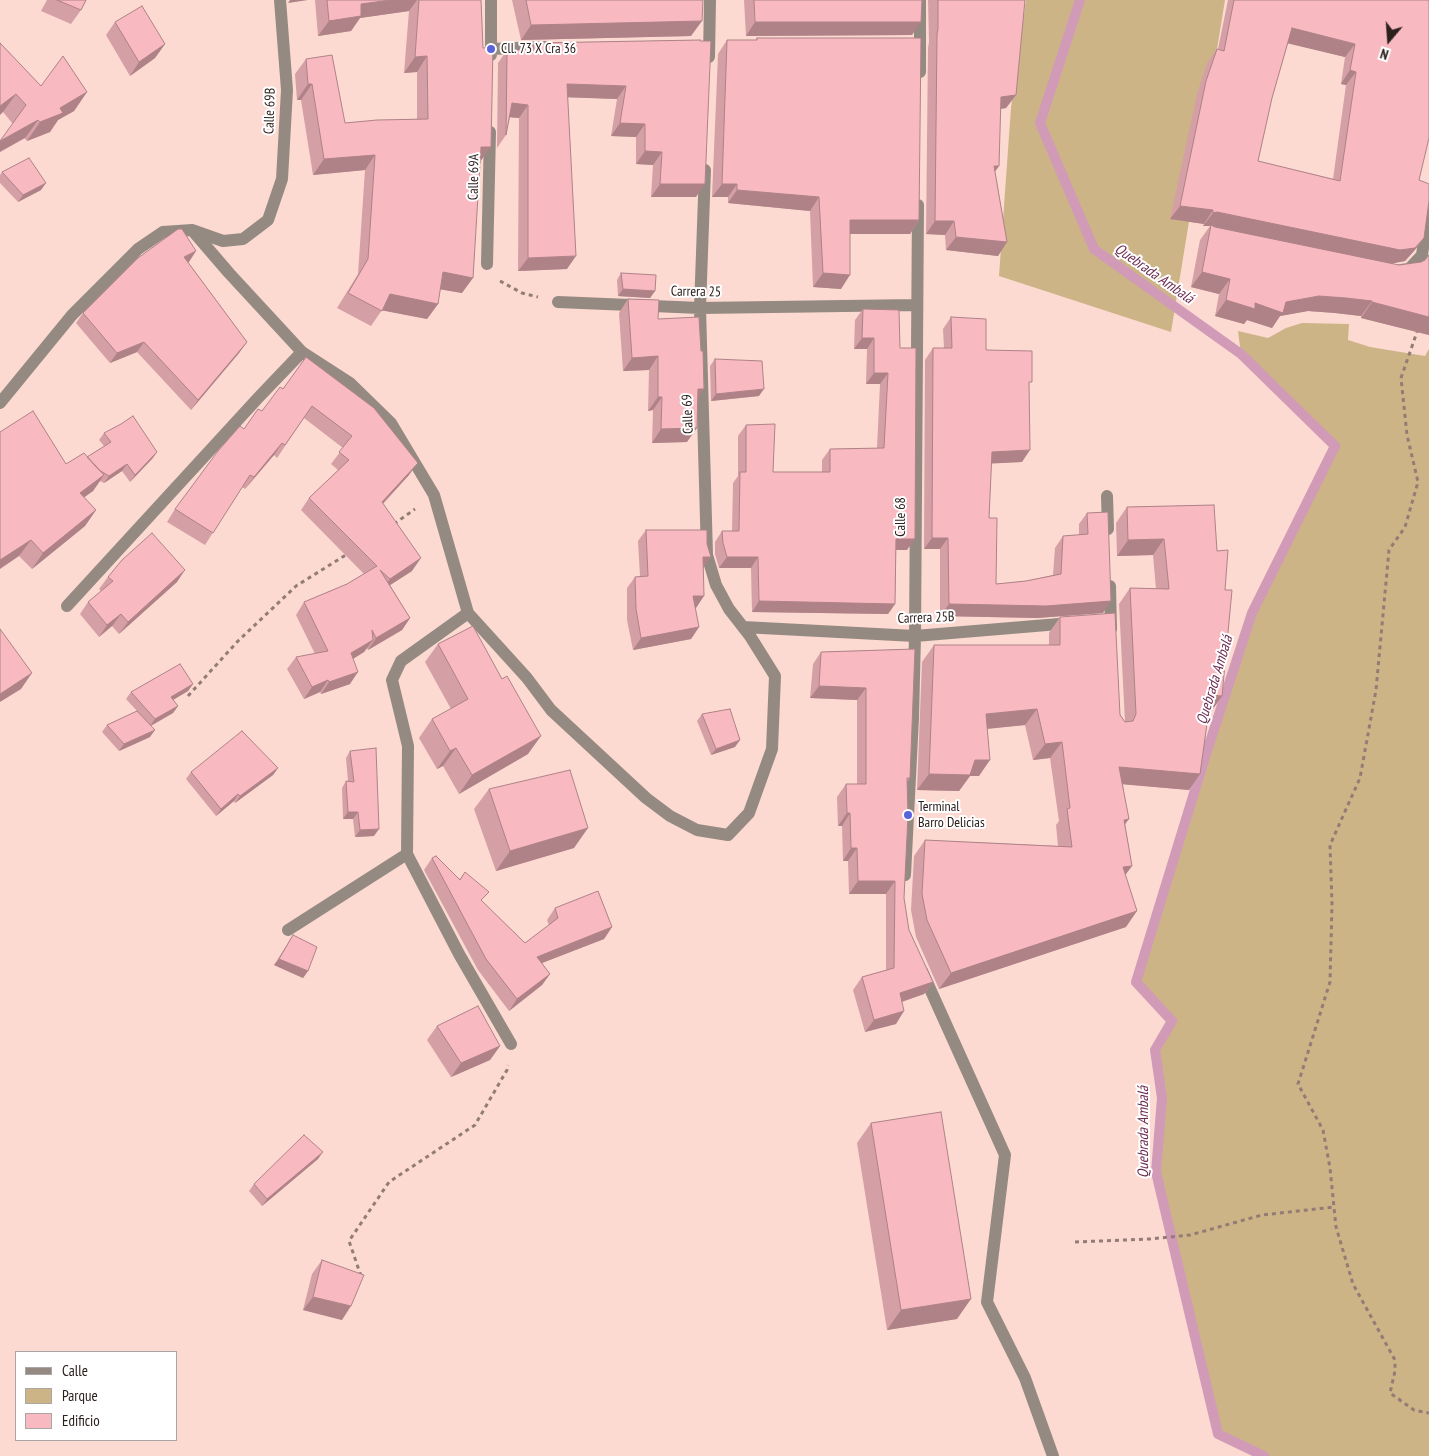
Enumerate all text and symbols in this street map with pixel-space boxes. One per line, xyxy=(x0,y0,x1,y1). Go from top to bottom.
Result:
north arrow xyxy=(1364,15,1414,65)
place label: Cll. 73 X Cra 36 xyxy=(501,41,576,57)
marker: Cll. 73 X Cra 36 xyxy=(485,43,497,55)
text: N xyxy=(1378,45,1391,64)
street label: Calle 69B xyxy=(261,88,279,134)
street label: Calle 69A xyxy=(465,154,483,200)
water label: Quebrada Ambalá xyxy=(1111,240,1197,308)
street label: Carrera 25 xyxy=(671,283,721,301)
street label: Calle 69 xyxy=(679,394,697,434)
street label: Calle 68 xyxy=(893,497,909,537)
street label: Carrera 25B xyxy=(897,609,955,627)
water label: Quebrada Ambalá xyxy=(1193,633,1237,727)
place label: Terminal Barro Delicias xyxy=(918,799,985,832)
marker: Terminal Barro Delicias xyxy=(902,809,914,821)
water label: Quebrada Ambalá xyxy=(1135,1086,1153,1178)
legend xyxy=(15,1351,178,1441)
text: Calle xyxy=(62,1361,88,1380)
text: Parque xyxy=(62,1386,98,1405)
text: Edificio xyxy=(62,1411,100,1430)

